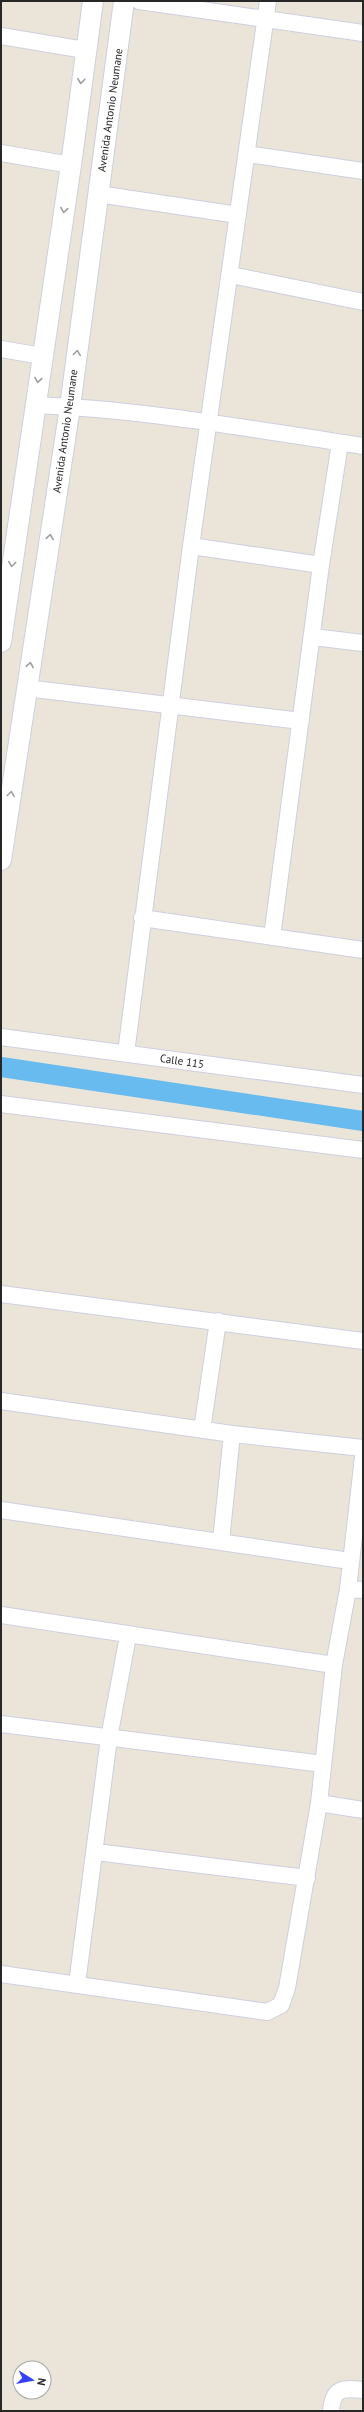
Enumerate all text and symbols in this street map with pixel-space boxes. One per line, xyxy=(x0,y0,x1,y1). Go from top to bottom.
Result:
street label: Avenida Antonio Neumane xyxy=(94,47,126,173)
one-way arrow xyxy=(77,78,86,84)
one-way arrow xyxy=(60,207,69,213)
one-way arrow xyxy=(72,350,81,356)
street label: Avenida Antonio Neumane xyxy=(49,368,81,494)
one-way arrow xyxy=(35,377,43,383)
one-way arrow xyxy=(45,534,53,540)
one-way arrow xyxy=(8,561,17,567)
one-way arrow xyxy=(25,662,34,669)
one-way arrow xyxy=(6,791,15,797)
street label: Calle 115 xyxy=(159,1051,205,1071)
north arrow xyxy=(12,2360,52,2400)
text: N xyxy=(34,2377,49,2387)

